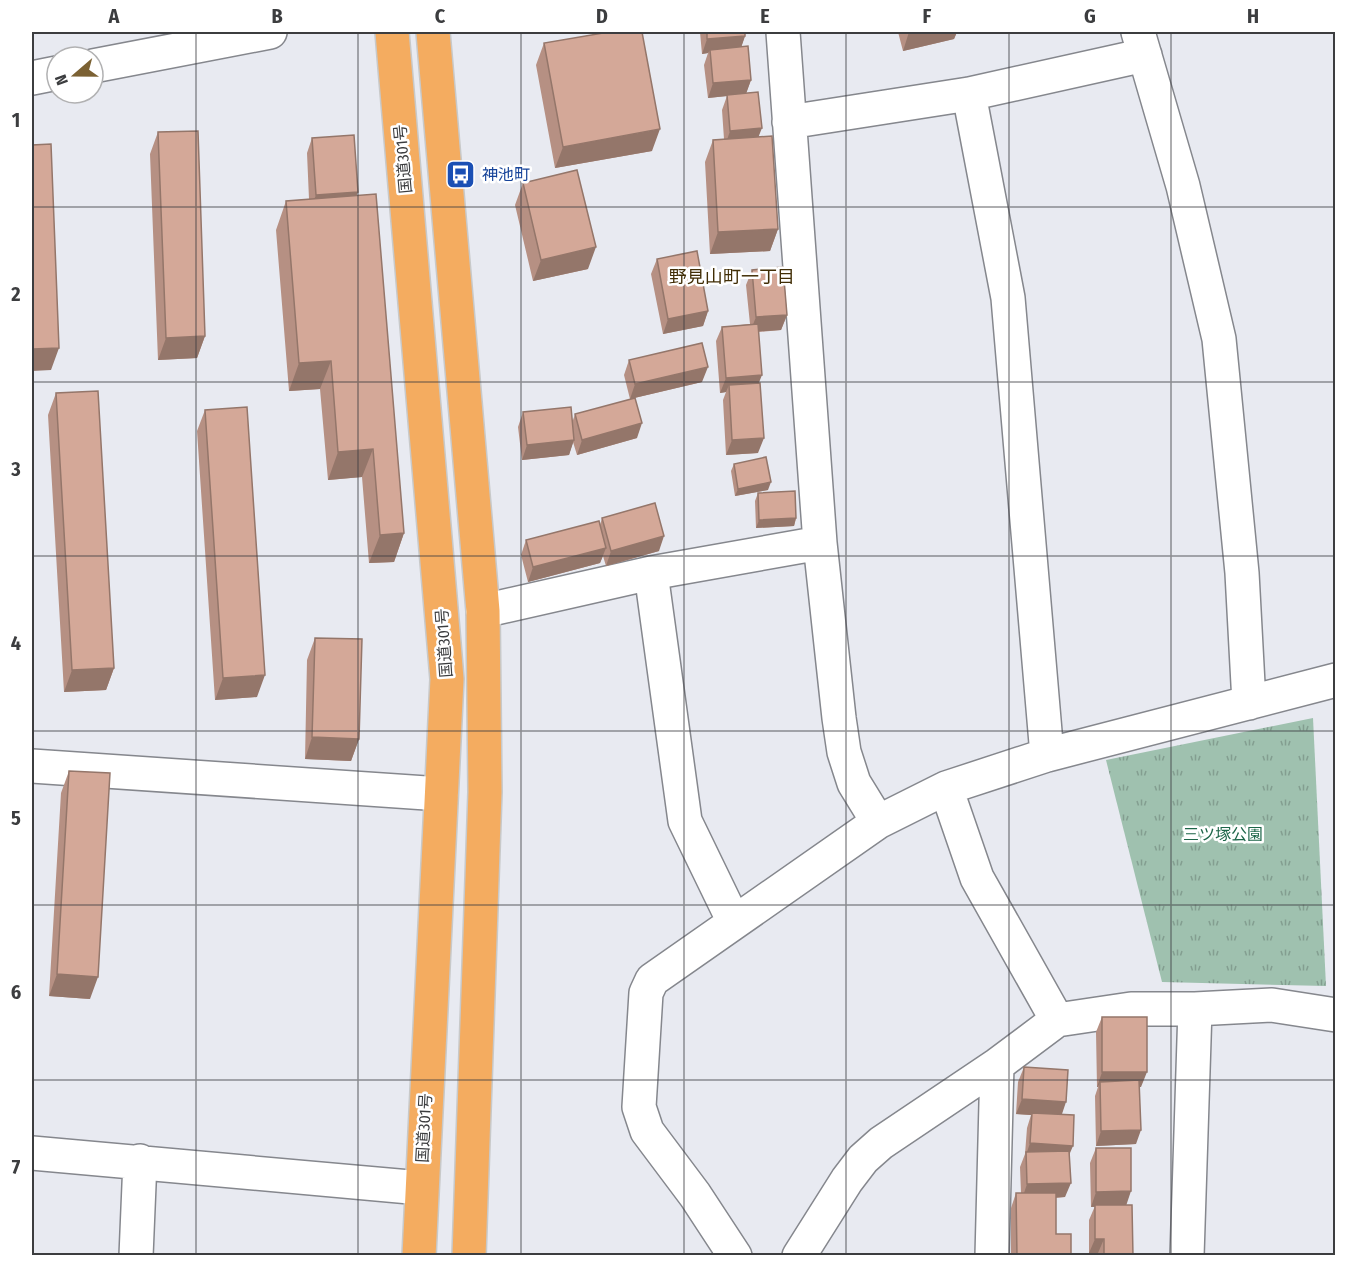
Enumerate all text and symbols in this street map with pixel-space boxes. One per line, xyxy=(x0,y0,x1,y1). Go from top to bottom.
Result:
text: A xyxy=(108,4,121,28)
text: B xyxy=(271,4,283,28)
text: C xyxy=(435,4,446,28)
text: D xyxy=(596,4,608,28)
text: E xyxy=(760,4,770,28)
text: F xyxy=(923,4,932,28)
text: G xyxy=(1084,4,1096,28)
text: H xyxy=(1247,4,1259,28)
north arrow xyxy=(45,45,105,105)
text: N xyxy=(51,72,72,88)
text: 1 xyxy=(12,108,20,132)
street label: 国道301号 xyxy=(391,124,415,194)
bus stop icon: 神池町 xyxy=(445,158,477,190)
place label: 神池町 xyxy=(482,165,530,184)
district label: 野見山町一丁目 xyxy=(669,266,795,288)
text: 2 xyxy=(10,282,21,306)
text: 3 xyxy=(10,457,21,481)
street label: 国道301号 xyxy=(432,608,456,678)
text: 4 xyxy=(11,631,21,655)
text: 5 xyxy=(11,806,21,830)
park label: 三ツ塚公園 xyxy=(1183,825,1263,844)
text: 6 xyxy=(11,980,21,1004)
street label: 国道301号 xyxy=(413,1093,435,1163)
text: 7 xyxy=(12,1155,21,1179)

